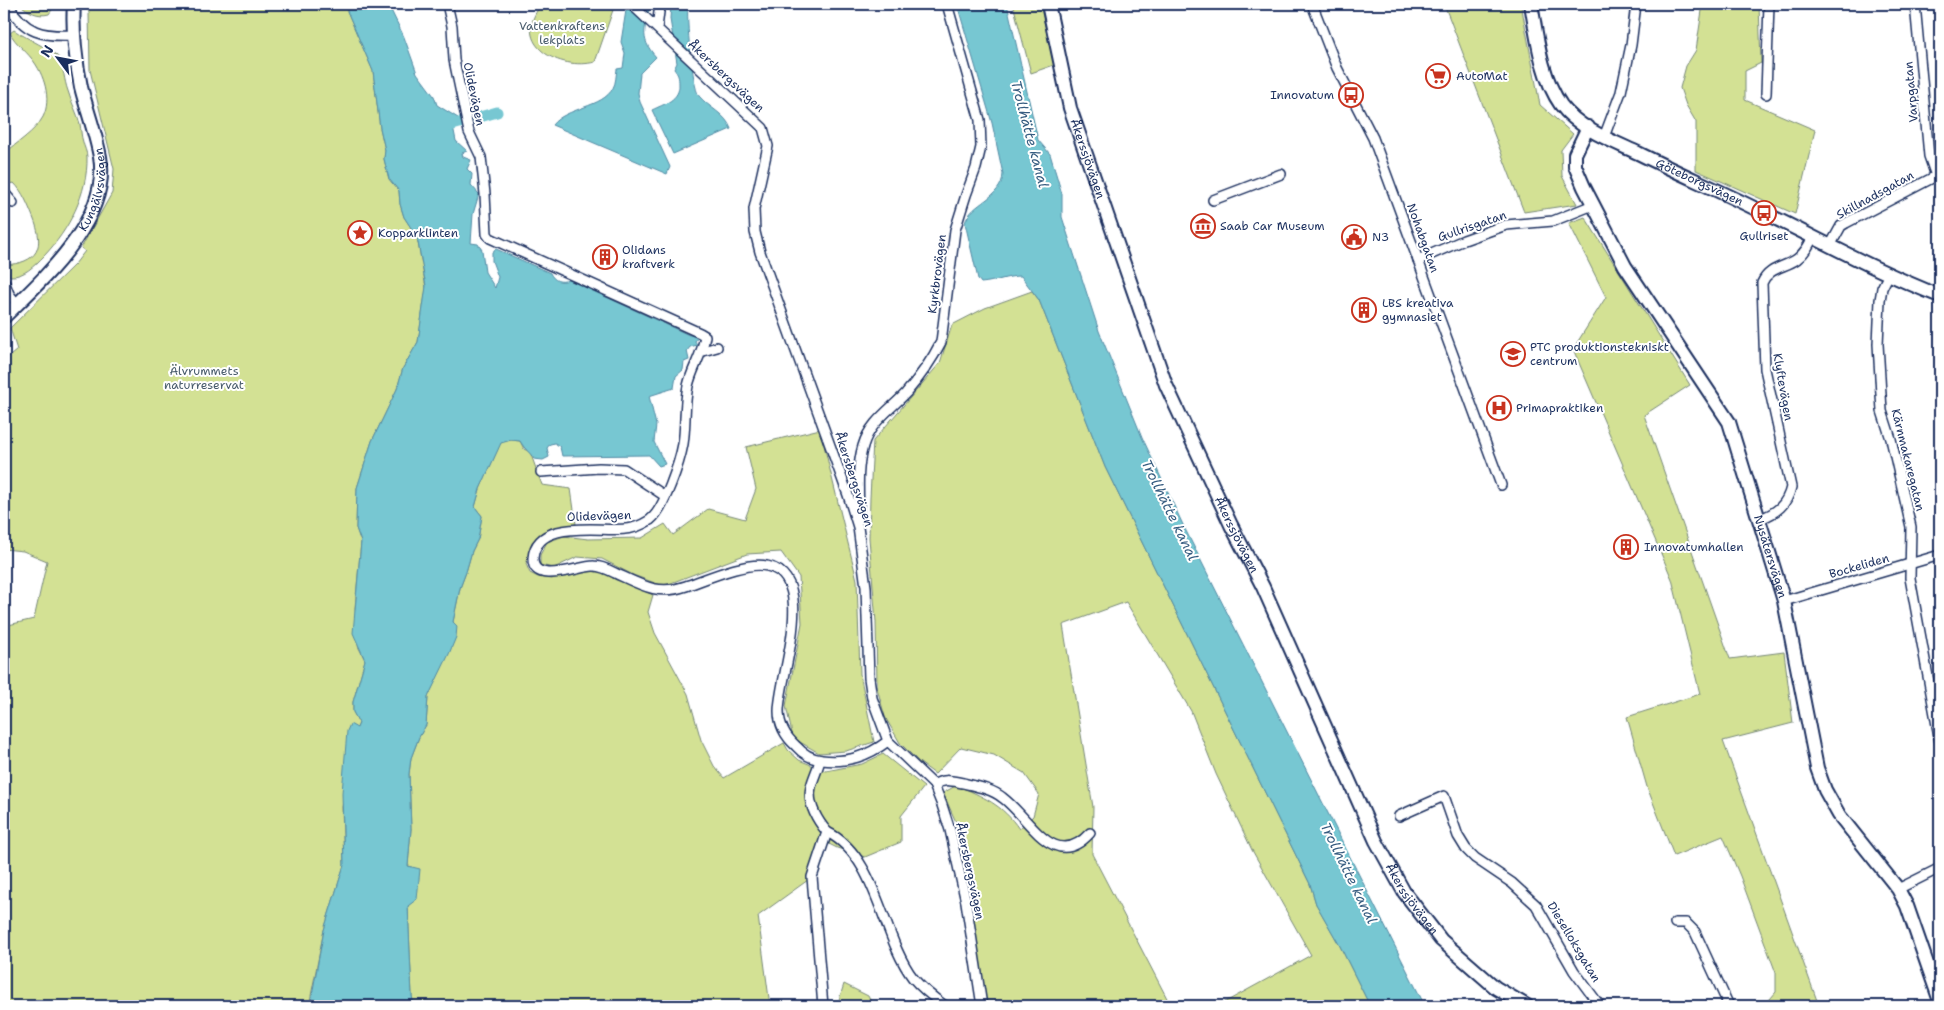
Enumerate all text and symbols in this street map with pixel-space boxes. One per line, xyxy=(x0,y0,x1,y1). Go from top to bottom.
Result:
park label: Vattenkraftens lekplats xyxy=(519,18,605,48)
north arrow xyxy=(32,32,82,82)
street label: Åkersbergsvägen xyxy=(684,36,768,116)
text: N xyxy=(36,42,58,61)
street label: Olidevägen xyxy=(459,61,489,127)
street label: Varpgatan xyxy=(1900,61,1922,123)
supermarket icon: AutoMat xyxy=(1425,63,1451,89)
place label: AutoMat xyxy=(1456,68,1508,84)
water label: Trollhätte kanal xyxy=(1007,78,1053,190)
bus stop icon: Innovatum xyxy=(1338,82,1364,108)
place label: Innovatum xyxy=(1270,87,1334,103)
street label: Åkerssjövägen xyxy=(1066,117,1109,201)
street label: Kungälvsvägen xyxy=(75,146,109,234)
street label: Göteborgsvägen xyxy=(1653,155,1746,210)
street label: Skillnadsgatan xyxy=(1833,167,1917,223)
bus stop icon: Gullriset xyxy=(1751,200,1777,226)
street label: Nohabgatan xyxy=(1403,201,1443,275)
street label: Gullrisgatan xyxy=(1436,207,1508,245)
museum icon: Saab Car Museum xyxy=(1190,213,1216,239)
place label: Saab Car Museum xyxy=(1220,218,1325,234)
place icon: Kopparklinten xyxy=(347,220,373,246)
public building icon: N3 xyxy=(1341,224,1367,250)
place label: Kopparklinten xyxy=(378,225,458,241)
place label: Gullriset xyxy=(1739,228,1789,244)
place label: N3 xyxy=(1372,229,1389,245)
street label: Kyrkbrovägen xyxy=(924,233,950,315)
place label: Olidans kraftverk xyxy=(622,242,675,272)
building icon: Olidans kraftverk xyxy=(592,244,618,270)
place label: LBS kreativa gymnasiet xyxy=(1382,295,1454,325)
building icon: LBS kreativa gymnasiet xyxy=(1351,297,1377,323)
place label: PTC produktionstekniskt centrum xyxy=(1530,339,1669,369)
school or university icon: PTC produktionstekniskt centrum xyxy=(1500,341,1526,367)
street label: Klyftevägen xyxy=(1769,352,1797,422)
park label: Älvrummets naturreservat xyxy=(164,363,244,393)
hospital icon: Primapraktiken xyxy=(1486,395,1512,421)
place label: Primapraktiken xyxy=(1516,400,1603,416)
street label: Kärnmakaregatan xyxy=(1888,407,1928,513)
street label: Åkersbergsvägen xyxy=(831,429,877,529)
water label: Trollhätte kanal xyxy=(1138,456,1202,564)
street label: Åkerssjövägen xyxy=(1211,494,1262,576)
street label: Olidevägen xyxy=(567,507,631,525)
street label: Nysätersvägen xyxy=(1750,513,1791,600)
building icon: Innovatumhallen xyxy=(1613,534,1639,560)
place label: Innovatumhallen xyxy=(1644,539,1744,555)
street label: Bockeliden xyxy=(1827,550,1891,582)
water label: Trollhätte kanal xyxy=(1317,819,1381,927)
street label: Åkersbergsvägen xyxy=(952,821,988,921)
street label: Åkerssjövägen xyxy=(1382,861,1442,938)
street label: Dieselloksgatan xyxy=(1544,899,1604,985)

